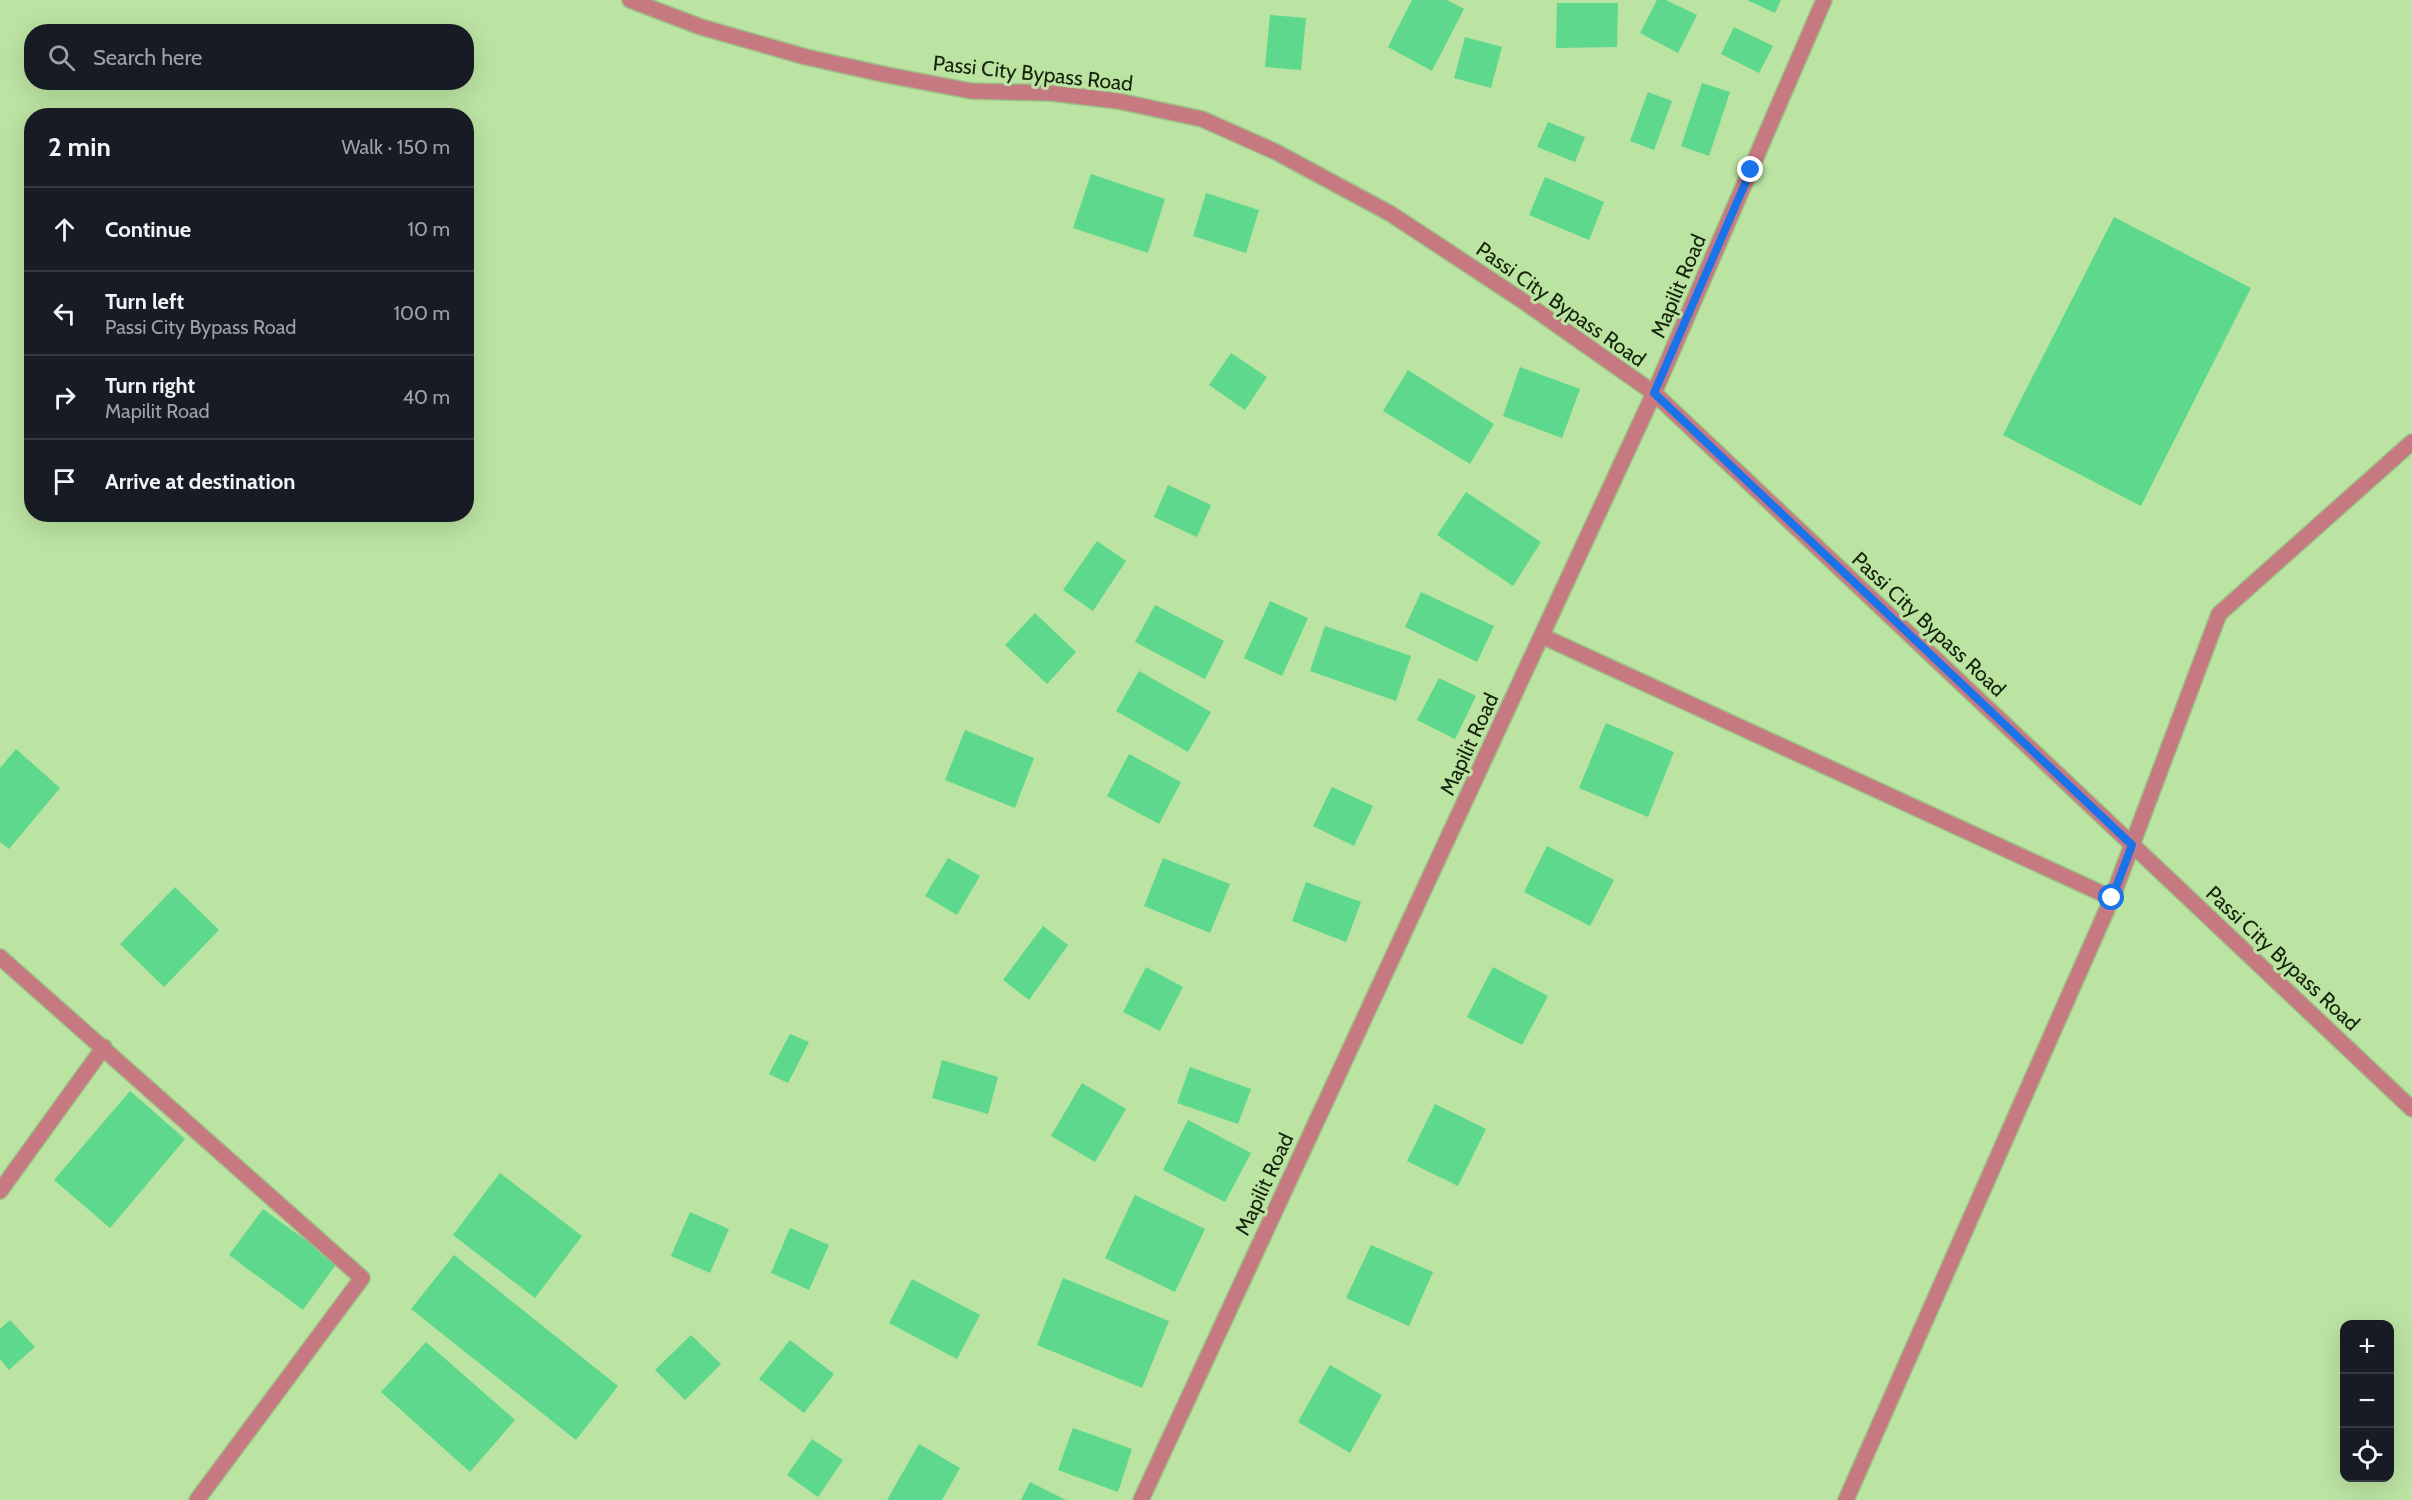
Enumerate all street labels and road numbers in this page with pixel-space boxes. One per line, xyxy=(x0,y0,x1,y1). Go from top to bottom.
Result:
street label: Passi City Bypass Road xyxy=(932,50,1134,96)
street label: Mapilit Road xyxy=(1645,231,1711,341)
street label: Passi City Bypass Road xyxy=(1472,236,1650,372)
street label: Passi City Bypass Road xyxy=(1847,546,2011,702)
street label: Mapilit Road xyxy=(1434,689,1504,799)
street label: Passi City Bypass Road xyxy=(2201,880,2365,1036)
street label: Mapilit Road xyxy=(1229,1129,1299,1239)

